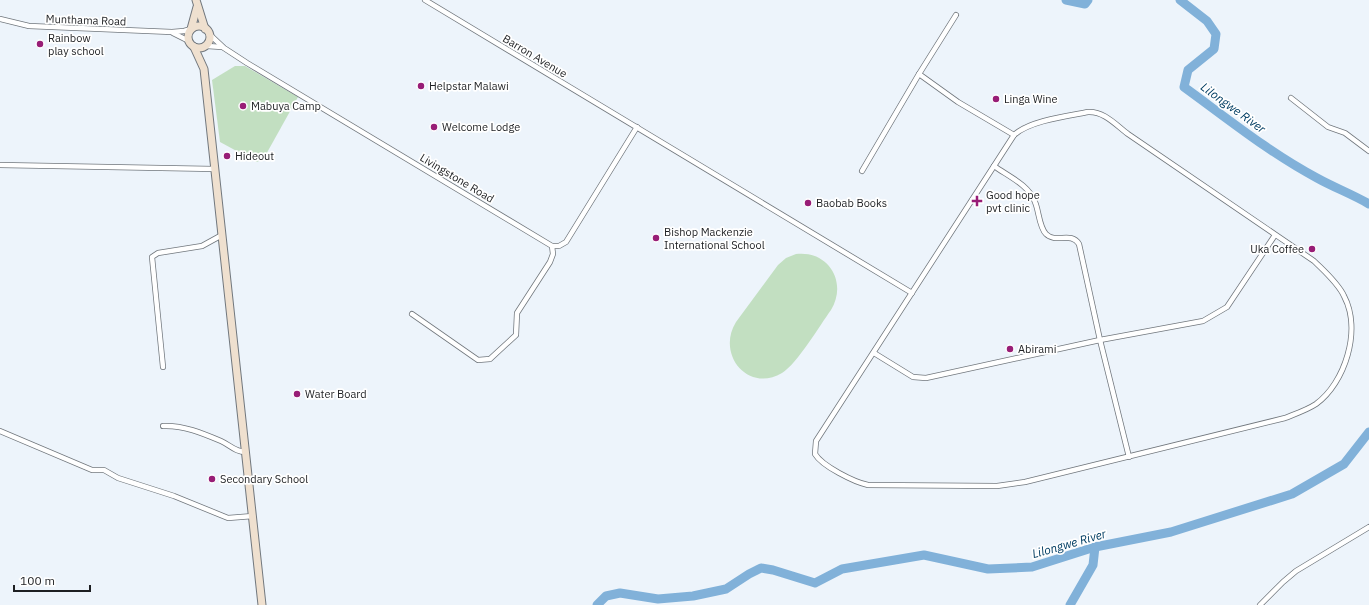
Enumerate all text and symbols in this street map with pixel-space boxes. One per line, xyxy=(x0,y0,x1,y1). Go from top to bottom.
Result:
street label: Munthama Road xyxy=(45,12,127,28)
place label: Rainbow play school xyxy=(48,31,104,58)
street label: Barron Avenue xyxy=(500,31,570,81)
marker: Rainbow play school xyxy=(35,39,45,49)
place label: Helpstar Malawi xyxy=(429,79,509,93)
water label: Lilongwe River xyxy=(1198,79,1269,136)
marker: Helpstar Malawi xyxy=(416,81,426,91)
place label: Linga Wine xyxy=(1004,92,1058,106)
marker: Linga Wine xyxy=(991,94,1001,104)
place label: Mabuya Camp xyxy=(251,99,321,113)
marker: Mabuya Camp xyxy=(238,101,248,111)
place label: Welcome Lodge xyxy=(442,120,520,134)
marker: Welcome Lodge xyxy=(429,122,439,132)
place label: Hideout xyxy=(235,149,274,163)
street label: Livingstone Road xyxy=(417,150,497,206)
marker: Hideout xyxy=(222,151,232,161)
place label: Good hope pvt clinic xyxy=(986,188,1040,215)
marker: Good hope pvt clinic xyxy=(971,195,983,207)
place label: Baobab Books xyxy=(816,196,887,210)
marker: Baobab Books xyxy=(803,198,813,208)
place label: Bishop Mackenzie International School xyxy=(664,225,765,252)
marker: Bishop Mackenzie International School xyxy=(651,233,661,243)
place label: Uka Coffee xyxy=(1250,242,1304,256)
marker: Uka Coffee xyxy=(1307,244,1317,254)
place label: Abirami xyxy=(1018,342,1056,356)
marker: Abirami xyxy=(1005,344,1015,354)
place label: Water Board xyxy=(305,387,367,401)
marker: Water Board xyxy=(292,389,302,399)
place label: Secondary School xyxy=(220,472,308,486)
marker: Secondary School xyxy=(207,474,217,484)
water label: Lilongwe River xyxy=(1030,526,1108,561)
scale bar xyxy=(14,567,90,593)
text: 100 m xyxy=(20,573,55,588)

